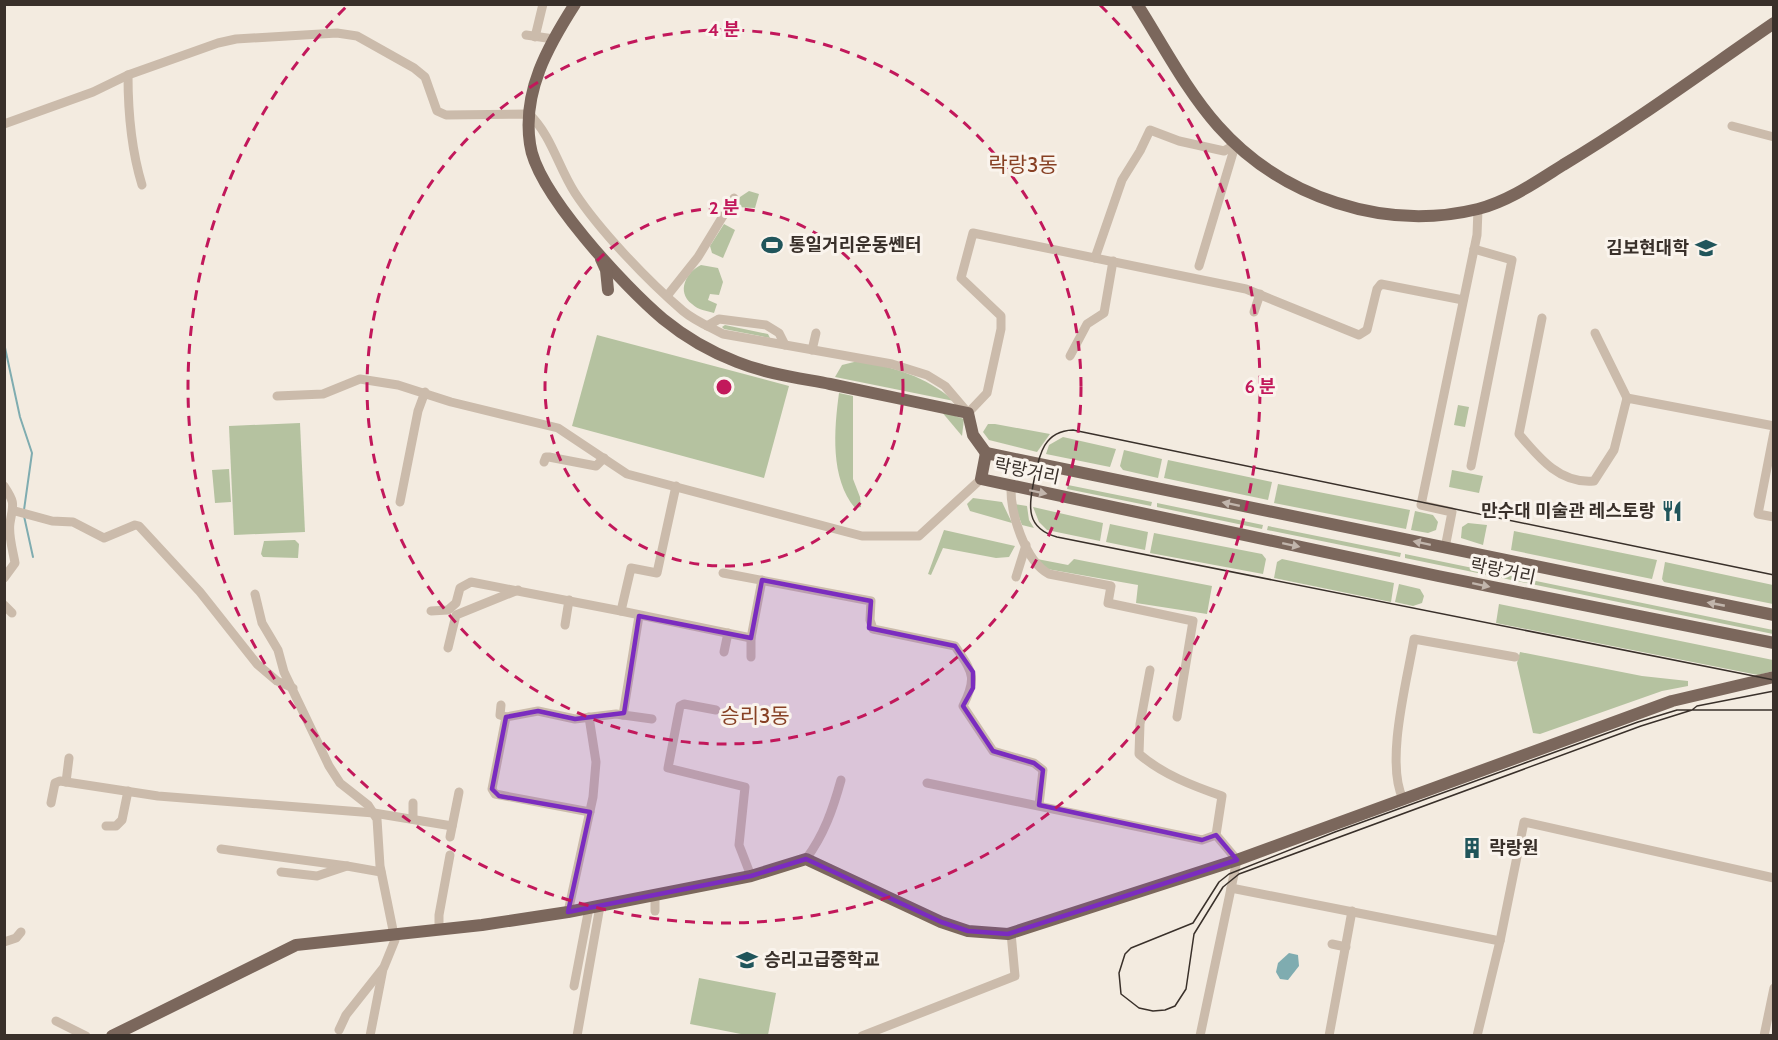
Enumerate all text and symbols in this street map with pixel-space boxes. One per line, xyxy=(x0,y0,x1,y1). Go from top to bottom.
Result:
text: 4 분 xyxy=(708,19,740,41)
district label: 락랑3동 xyxy=(988,152,1058,177)
text: 2 분 xyxy=(709,197,740,219)
sports icon: 통일거리운동쎈터 xyxy=(760,233,784,257)
place label: 통일거리운동쎈터 xyxy=(789,234,921,256)
school or university icon: 김보현대학 xyxy=(1694,236,1718,260)
place label: 김보현대학 xyxy=(1606,237,1689,259)
text: 6 분 xyxy=(1245,376,1276,398)
centre of rings xyxy=(714,377,734,397)
street label: 락랑거리 xyxy=(992,453,1062,489)
one-way arrow xyxy=(1029,488,1048,497)
one-way arrow xyxy=(1222,499,1241,508)
restaurant icon: 만수대 미술관 레스토랑 xyxy=(1660,499,1684,523)
place label: 만수대 미술관 레스토랑 xyxy=(1481,500,1655,522)
one-way arrow xyxy=(1413,538,1432,547)
one-way arrow xyxy=(1281,541,1300,550)
street label: 락랑거리 xyxy=(1468,553,1538,589)
one-way arrow xyxy=(1472,581,1491,590)
one-way arrow xyxy=(1706,599,1725,608)
district label: 승리3동 xyxy=(720,703,790,728)
building icon: 락랑원 xyxy=(1460,836,1484,860)
place label: 락랑원 xyxy=(1489,837,1539,859)
school or university icon: 승리고급중학교 xyxy=(735,948,759,972)
place label: 승리고급중학교 xyxy=(764,949,880,971)

